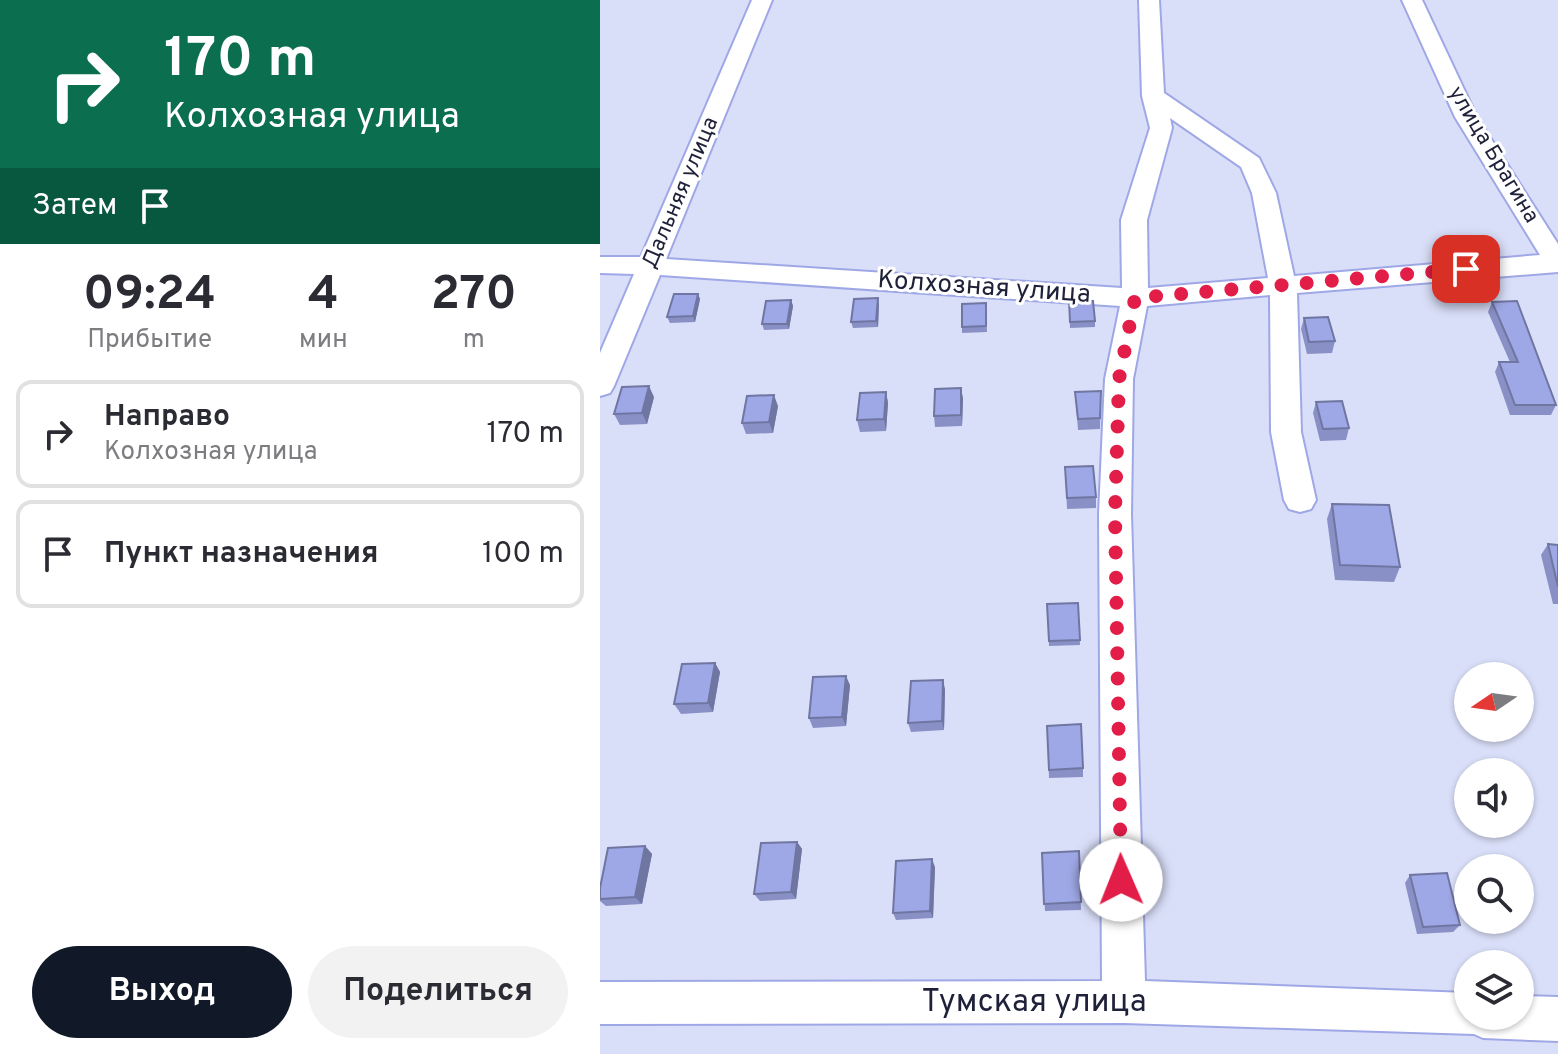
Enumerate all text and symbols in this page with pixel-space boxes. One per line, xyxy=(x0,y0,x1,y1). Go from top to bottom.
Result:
text: 170 m xyxy=(164,26,316,96)
icon: right xyxy=(32,32,136,136)
street label: улица Брагина xyxy=(1442,82,1544,228)
text: Колхозная улица xyxy=(164,95,460,141)
street label: Дальняя улица xyxy=(637,113,725,273)
icon: arrive xyxy=(133,184,177,228)
text: Затем xyxy=(32,188,117,225)
pin xyxy=(1432,235,1500,303)
icon: arrive xyxy=(1444,247,1488,291)
street label: Колхозная улица xyxy=(876,264,1092,312)
text: 09:24 xyxy=(83,266,216,326)
text: 4 xyxy=(308,266,339,326)
text: 270 xyxy=(431,266,517,326)
text: Прибытие xyxy=(87,324,212,357)
text: мин xyxy=(299,324,348,357)
text: m xyxy=(463,324,485,357)
text: Направо xyxy=(104,399,230,436)
icon: right xyxy=(36,412,80,456)
text: 170 m xyxy=(486,416,564,453)
text: Колхозная улица xyxy=(104,436,318,469)
icon: arrive xyxy=(36,532,80,576)
text: Пункт назначения xyxy=(104,536,378,573)
text: 100 m xyxy=(482,536,564,573)
north arrow xyxy=(1454,662,1534,742)
map controls xyxy=(1454,662,1534,1030)
button: sound xyxy=(1454,758,1534,838)
position arrow xyxy=(1079,838,1163,922)
button: search xyxy=(1454,854,1534,934)
button: Выход xyxy=(32,946,292,1038)
button: Поделиться xyxy=(308,946,568,1038)
button: layers xyxy=(1454,950,1534,1030)
street label: Тумская улица xyxy=(921,983,1147,1023)

